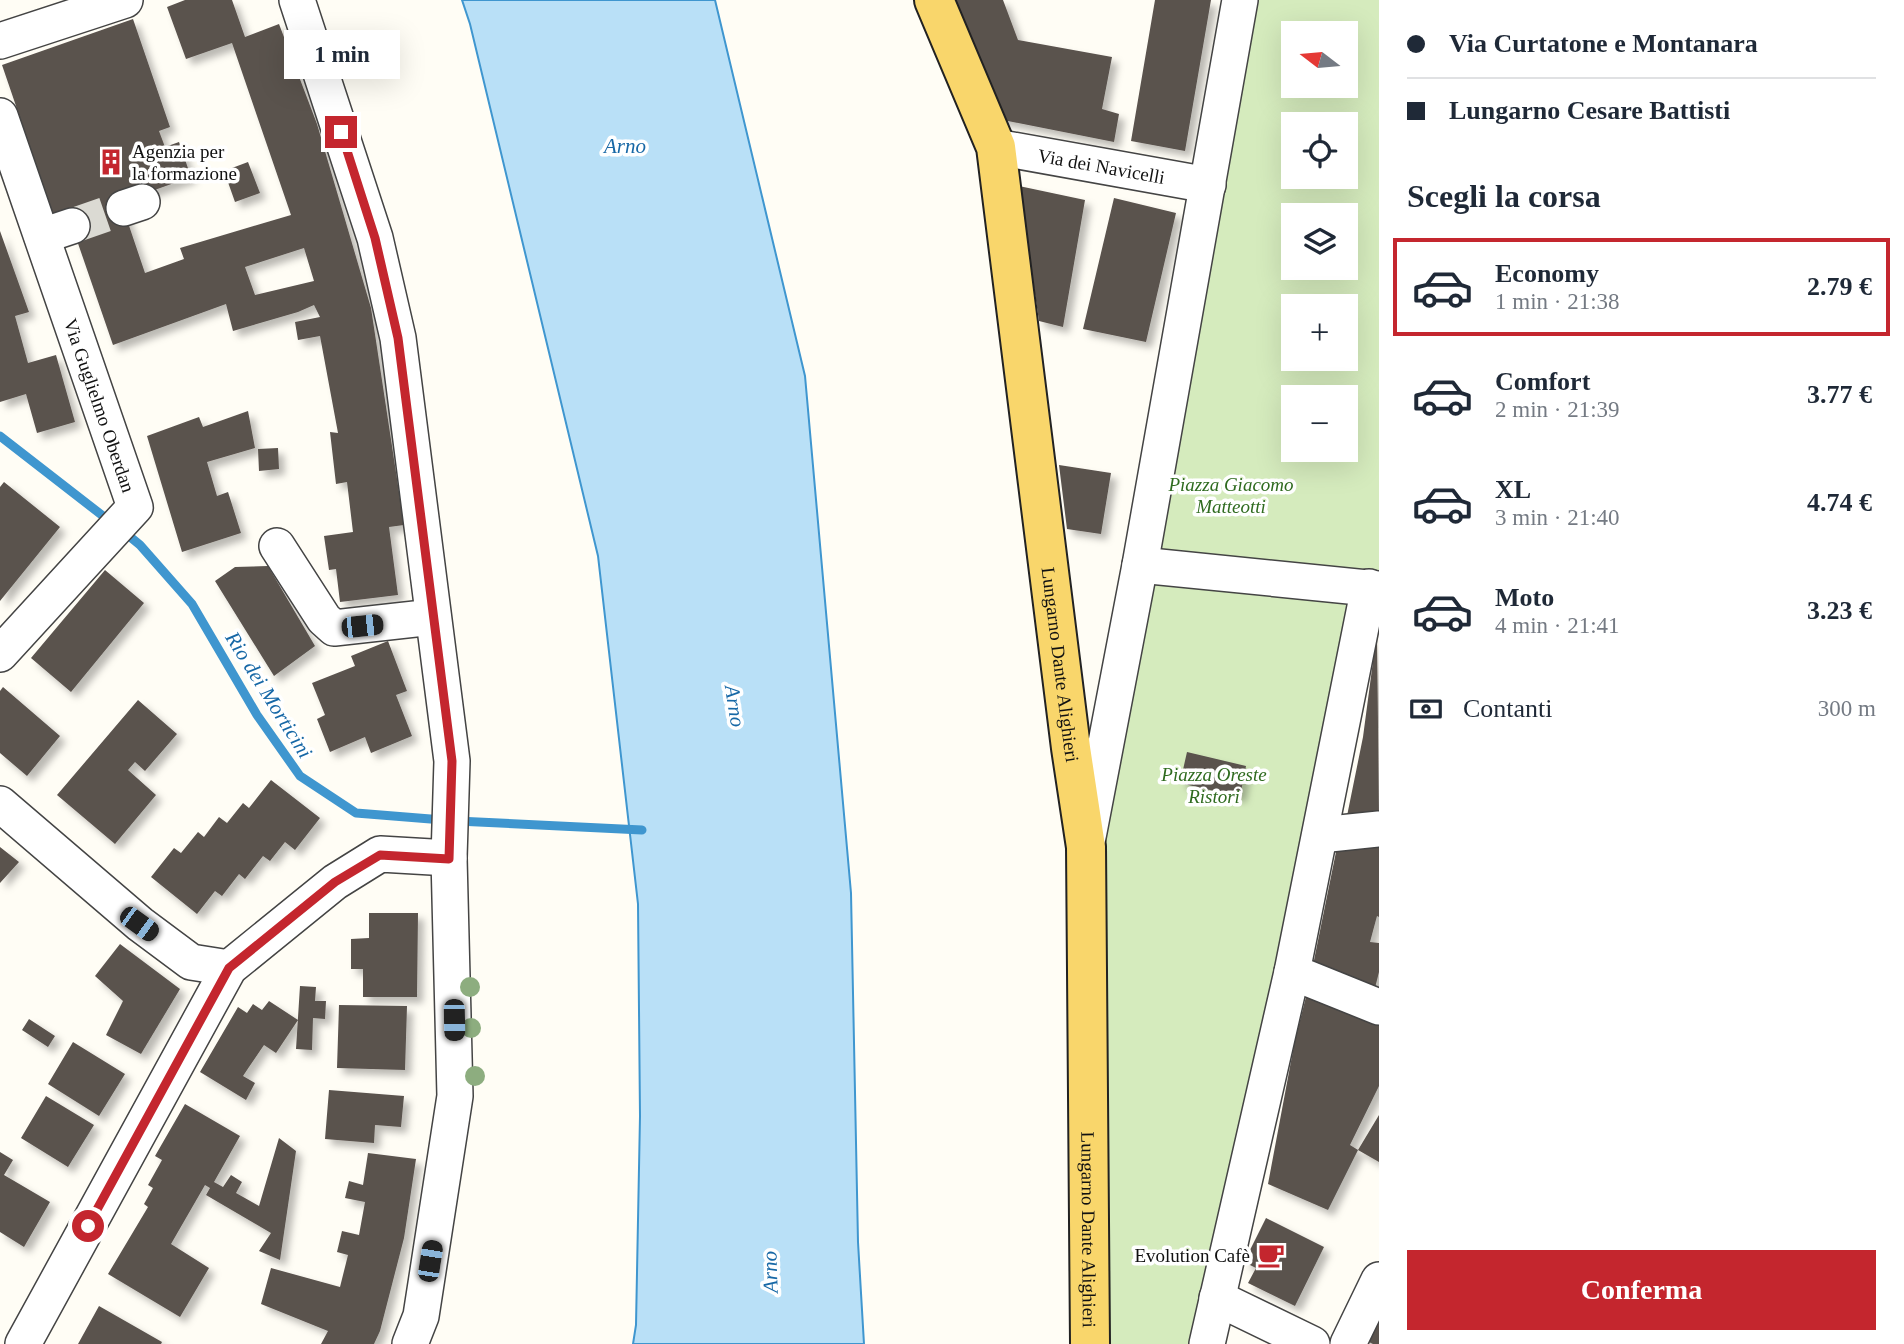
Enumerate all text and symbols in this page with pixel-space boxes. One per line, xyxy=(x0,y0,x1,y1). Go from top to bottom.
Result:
north arrow xyxy=(1281,21,1358,98)
map controls xyxy=(1281,21,1358,462)
text: Via Curtatone e Montanara xyxy=(1449,29,1758,58)
callout: 1 min xyxy=(283,31,399,80)
text: 1 min xyxy=(314,42,370,67)
text: Lungarno Cesare Battisti xyxy=(1449,96,1730,125)
button: locate xyxy=(1281,112,1358,189)
route end xyxy=(325,116,357,148)
water label: Arno xyxy=(602,134,646,158)
place label: Agenzia per la formazione xyxy=(132,141,237,184)
street label: Via dei Navicelli xyxy=(1036,145,1166,188)
building icon: Agenzia per la formazione xyxy=(96,147,126,177)
text: Scegli la corsa xyxy=(1407,178,1601,214)
button: layers xyxy=(1281,203,1358,280)
icon: car xyxy=(1411,256,1474,319)
text: Economy xyxy=(1495,259,1599,288)
text: 2.79 € xyxy=(1807,272,1872,301)
text: 1 min · 21:38 xyxy=(1495,289,1620,314)
button: + xyxy=(1281,294,1358,371)
street label: Via Guglielmo Oberdan xyxy=(60,316,139,496)
icon: car xyxy=(1411,364,1474,427)
text: Comfort xyxy=(1495,367,1590,396)
text: 3.77 € xyxy=(1807,380,1872,409)
button: − xyxy=(1281,385,1358,462)
text: 2 min · 21:39 xyxy=(1495,397,1620,422)
icon: car xyxy=(1411,472,1474,535)
park label: Piazza Giacomo Matteotti xyxy=(1167,474,1294,517)
text: XL xyxy=(1495,475,1531,504)
text: 4.74 € xyxy=(1807,488,1872,517)
text: 3 min · 21:40 xyxy=(1495,505,1620,530)
street label: Lungarno Dante Alighieri xyxy=(1038,566,1083,763)
icon: car xyxy=(1411,580,1474,643)
text: Moto xyxy=(1495,583,1554,612)
text: 3.23 € xyxy=(1807,596,1872,625)
car xyxy=(341,613,384,639)
text: 4 min · 21:41 xyxy=(1495,613,1620,638)
water label: Rio dei Morticini xyxy=(220,626,318,763)
water label: Arno xyxy=(720,681,750,729)
icon: cash xyxy=(1407,690,1445,728)
text: Contanti xyxy=(1463,694,1553,723)
text: 300 m xyxy=(1818,696,1876,721)
park label: Piazza Oreste Ristori xyxy=(1160,764,1267,807)
car xyxy=(116,903,163,945)
car xyxy=(444,999,465,1041)
street label: Lungarno Dante Alighieri xyxy=(1077,1131,1100,1328)
route start xyxy=(72,1210,104,1242)
car xyxy=(417,1239,444,1283)
cafe icon: Evolution Cafè xyxy=(1256,1240,1286,1270)
place label: Evolution Cafè xyxy=(1134,1245,1250,1266)
button: Conferma xyxy=(1407,1250,1876,1330)
water label: Arno xyxy=(757,1251,783,1295)

